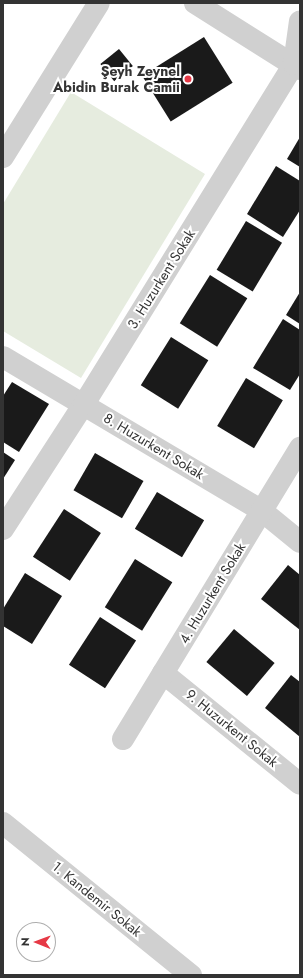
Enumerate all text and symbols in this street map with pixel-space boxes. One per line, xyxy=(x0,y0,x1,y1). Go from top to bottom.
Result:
place label: Şeyh Zeynel Abidin Burak Camii xyxy=(53,63,180,96)
marker: Şeyh Zeynel Abidin Burak Camii xyxy=(183,74,193,84)
street label: 3. Huzurkent Sokak xyxy=(124,226,198,332)
street label: 8. Huzurkent Sokak xyxy=(101,409,207,483)
street label: 4. Huzurkent Sokak xyxy=(175,539,249,647)
street label: 9. Huzurkent Sokak xyxy=(183,686,281,770)
street label: 1. Kandemir Sokak xyxy=(49,858,145,940)
north arrow xyxy=(16,922,56,962)
text: N xyxy=(17,937,33,946)

